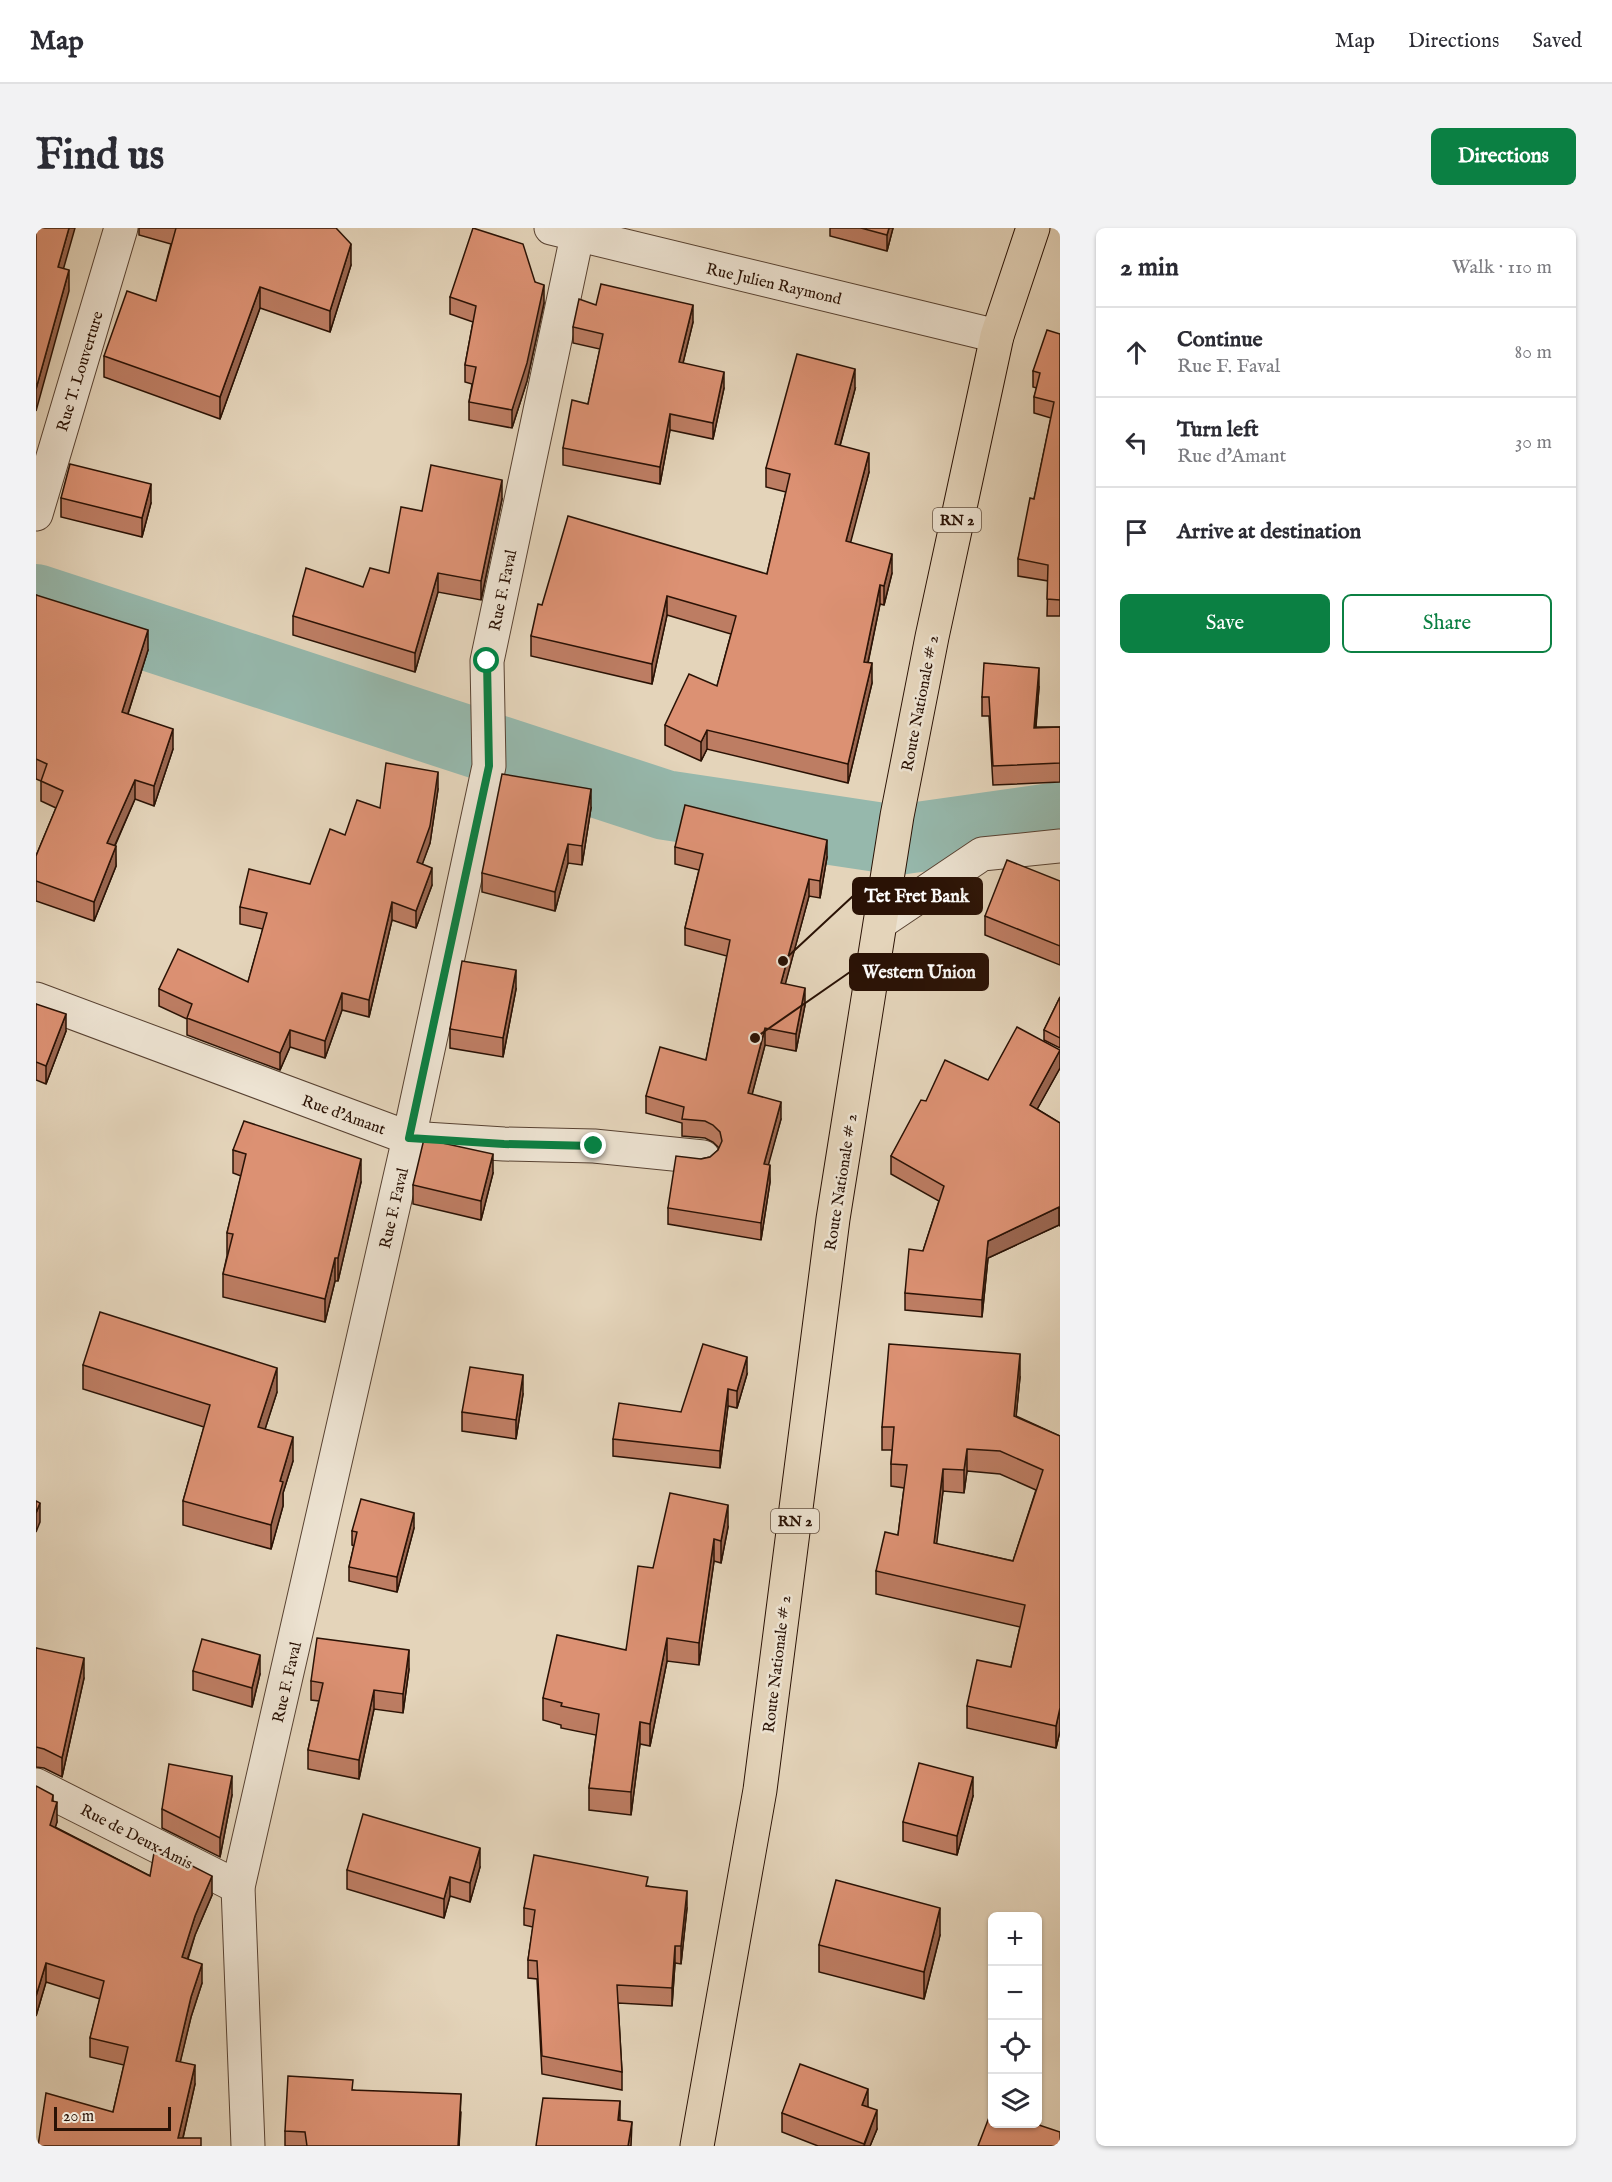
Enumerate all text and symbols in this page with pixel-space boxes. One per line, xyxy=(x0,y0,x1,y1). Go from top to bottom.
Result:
text: Map xyxy=(30,24,84,59)
text: Map xyxy=(1335,28,1375,55)
text: Directions xyxy=(1408,28,1499,55)
text: Saved xyxy=(1532,28,1582,55)
button: Directions xyxy=(1431,128,1576,185)
text: Find us xyxy=(36,130,164,183)
text: 2 min xyxy=(1120,251,1179,284)
text: Walk · 110 m xyxy=(1452,255,1552,280)
street label: Rue Julien Raymond xyxy=(704,260,844,310)
street label: Rue T. Louverture xyxy=(53,309,109,434)
text: Continue xyxy=(1177,326,1263,354)
icon: ahead xyxy=(1120,336,1153,369)
text: 80 m xyxy=(1515,340,1552,365)
text: Rue F. Faval xyxy=(1177,354,1280,379)
text: Turn left xyxy=(1177,416,1259,444)
icon: left xyxy=(1120,426,1153,459)
text: 30 m xyxy=(1515,430,1552,455)
text: Rue d'Amant xyxy=(1177,444,1286,469)
road number: RN 2 xyxy=(933,508,981,532)
icon: arrive xyxy=(1120,516,1153,549)
text: Arrive at destination xyxy=(1177,518,1361,546)
street label: Rue F. Faval xyxy=(486,547,522,633)
button: Save xyxy=(1120,594,1330,653)
button: Share xyxy=(1342,594,1552,653)
street label: Route Nationale # 2 xyxy=(898,634,944,773)
route start xyxy=(473,647,499,673)
callout: Tet Fret Bank xyxy=(853,878,982,914)
text: Tet Fret Bank xyxy=(864,886,971,909)
callout: Western Union xyxy=(850,954,988,990)
text: Western Union xyxy=(861,962,976,985)
street label: Rue d'Amant xyxy=(299,1092,388,1140)
street label: Route Nationale # 2 xyxy=(821,1112,863,1252)
route end xyxy=(580,1132,606,1158)
street label: Rue F. Faval xyxy=(376,1165,414,1251)
road number: RN 2 xyxy=(771,1509,819,1533)
street label: Route Nationale # 2 xyxy=(760,1594,796,1734)
street label: Rue F. Faval xyxy=(269,1639,307,1725)
street label: Rue de Deux Amis xyxy=(77,1801,196,1875)
map controls xyxy=(988,1912,1042,2128)
button: + xyxy=(988,1912,1042,1966)
button: − xyxy=(988,1966,1042,2020)
button: locate xyxy=(988,2020,1042,2074)
button: layers xyxy=(988,2074,1042,2128)
scale bar xyxy=(54,2104,171,2132)
text: 20 m xyxy=(63,2107,94,2127)

